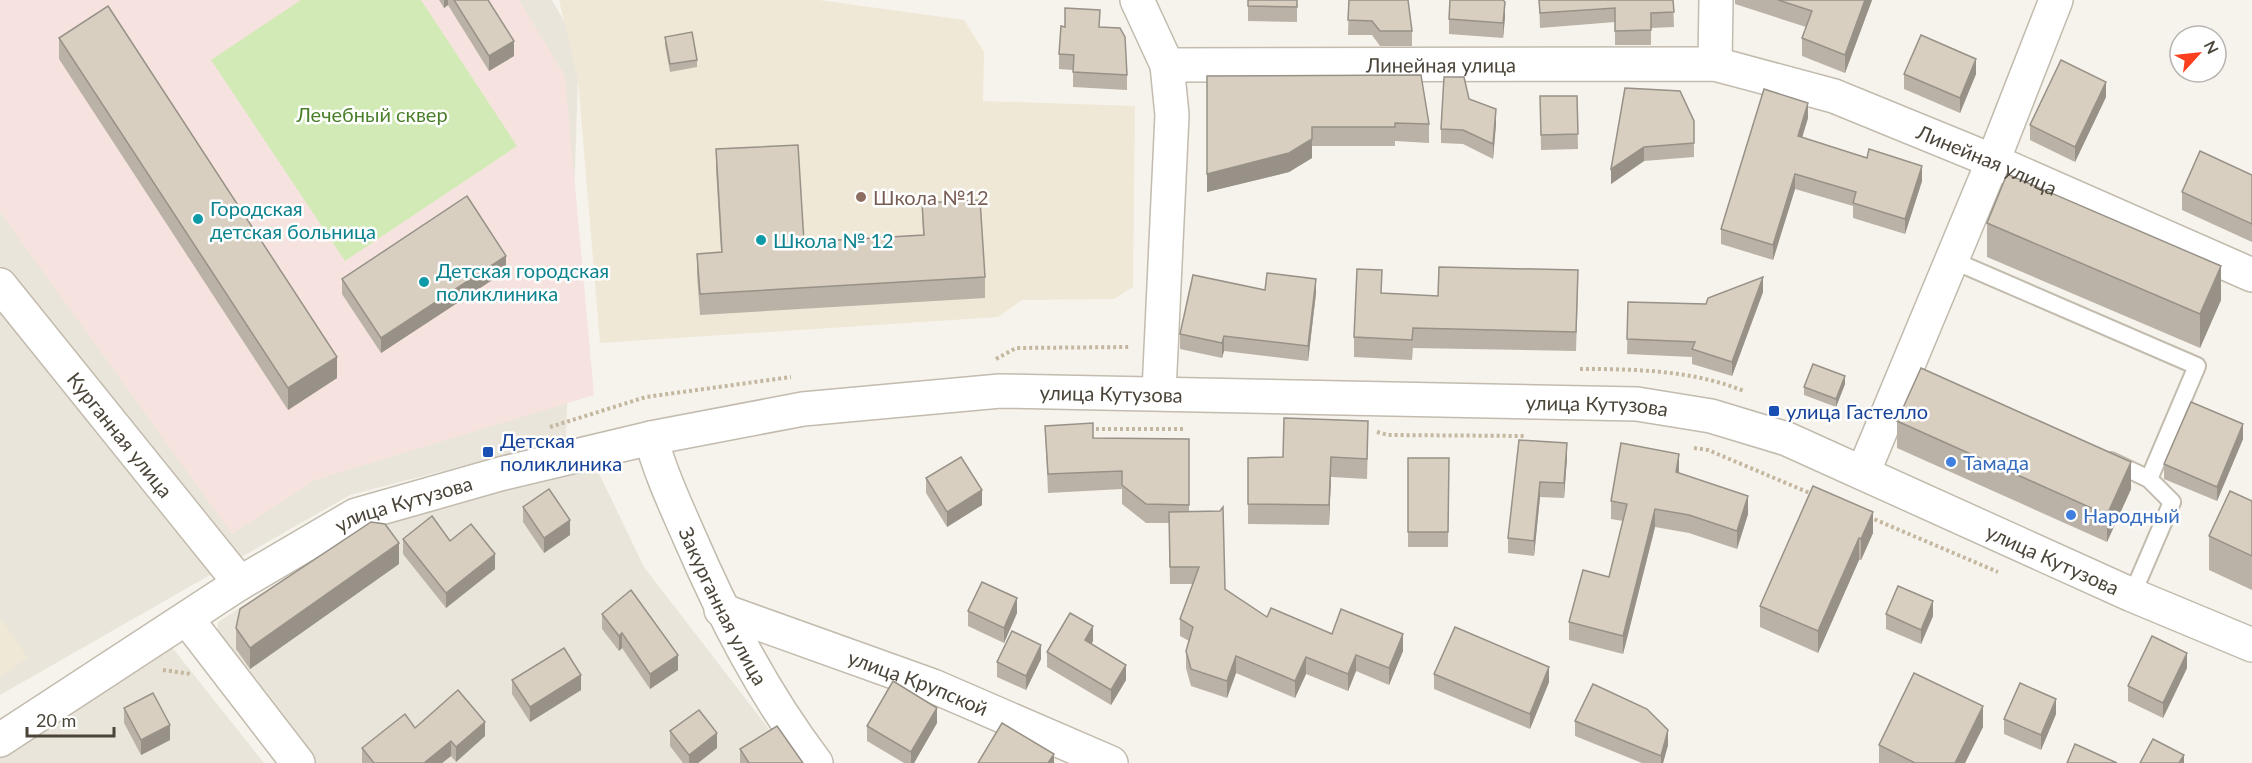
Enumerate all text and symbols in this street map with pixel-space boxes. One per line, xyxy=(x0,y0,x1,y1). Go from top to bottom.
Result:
north arrow xyxy=(2168,24,2228,84)
text: N xyxy=(2201,37,2223,57)
street label: Линейная улица xyxy=(1365,52,1516,77)
park label: Лечебный сквер xyxy=(295,102,448,126)
street label: Линейная улица xyxy=(1913,119,2061,200)
place label: Школа №12 xyxy=(873,185,988,209)
marker: Школа №12 xyxy=(854,190,868,204)
place label: Городская детская больница xyxy=(210,196,376,243)
marker: Городская детская больница xyxy=(191,212,205,226)
place label: Школа № 12 xyxy=(773,228,894,252)
marker: Школа № 12 xyxy=(754,233,768,247)
place label: Детская городская поликлиника xyxy=(436,258,609,305)
marker: Детская городская поликлиника xyxy=(417,275,431,289)
street label: Курганная улица xyxy=(63,367,178,502)
street label: улица Кутузова xyxy=(1039,380,1183,407)
street label: улица Кутузова xyxy=(1525,390,1670,421)
place label: улица Гастелло xyxy=(1786,399,1928,423)
marker: улица Гастелло xyxy=(1767,404,1781,418)
place label: Детская поликлиника xyxy=(500,428,622,475)
marker: Детская поликлиника xyxy=(481,445,495,459)
place label: Тамада xyxy=(1963,450,2029,474)
marker: Тамада xyxy=(1944,455,1958,469)
street label: улица Кутузова xyxy=(330,471,475,537)
place label: Народный xyxy=(2083,503,2180,527)
marker: Народный xyxy=(2064,508,2078,522)
street label: улица Кутузова xyxy=(1983,519,2123,600)
street label: Закурганная улица xyxy=(674,523,773,689)
street label: улица Крупской xyxy=(845,645,992,720)
scale bar xyxy=(27,700,114,738)
text: 20 m xyxy=(36,709,76,731)

